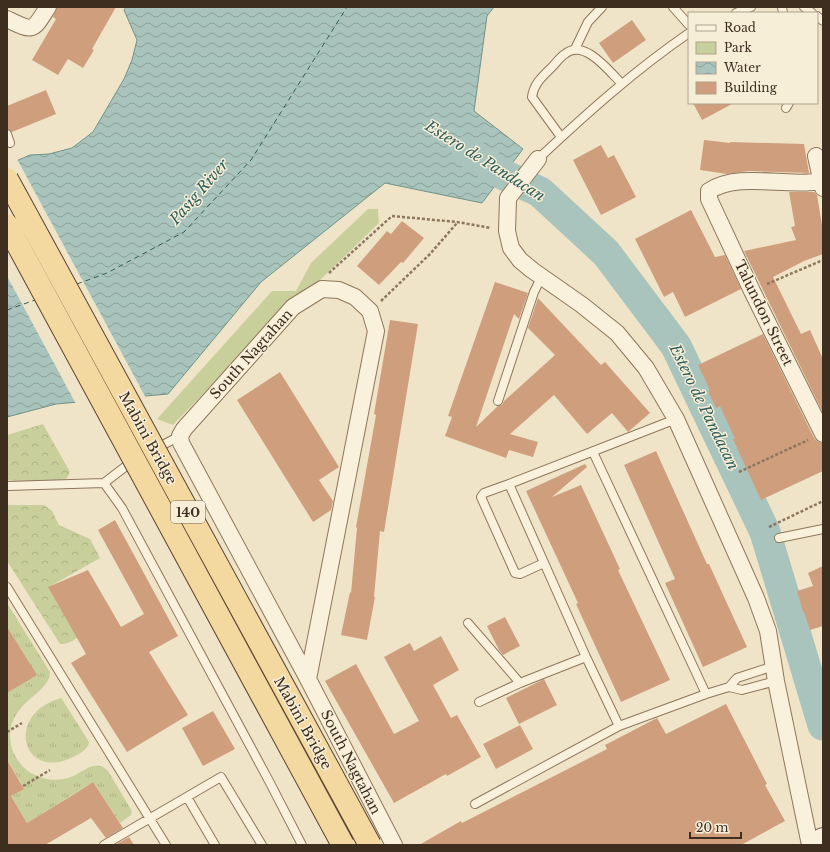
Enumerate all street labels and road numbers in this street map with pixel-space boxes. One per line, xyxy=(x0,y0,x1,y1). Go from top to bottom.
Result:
street label: Talundon Street xyxy=(731,257,798,369)
street label: South Nagtahan xyxy=(206,305,296,403)
street label: Mabini Bridge xyxy=(115,388,181,488)
road number: 140 xyxy=(171,501,205,523)
street label: Mabini Bridge xyxy=(270,673,336,773)
street label: South Nagtahan xyxy=(317,707,385,818)

